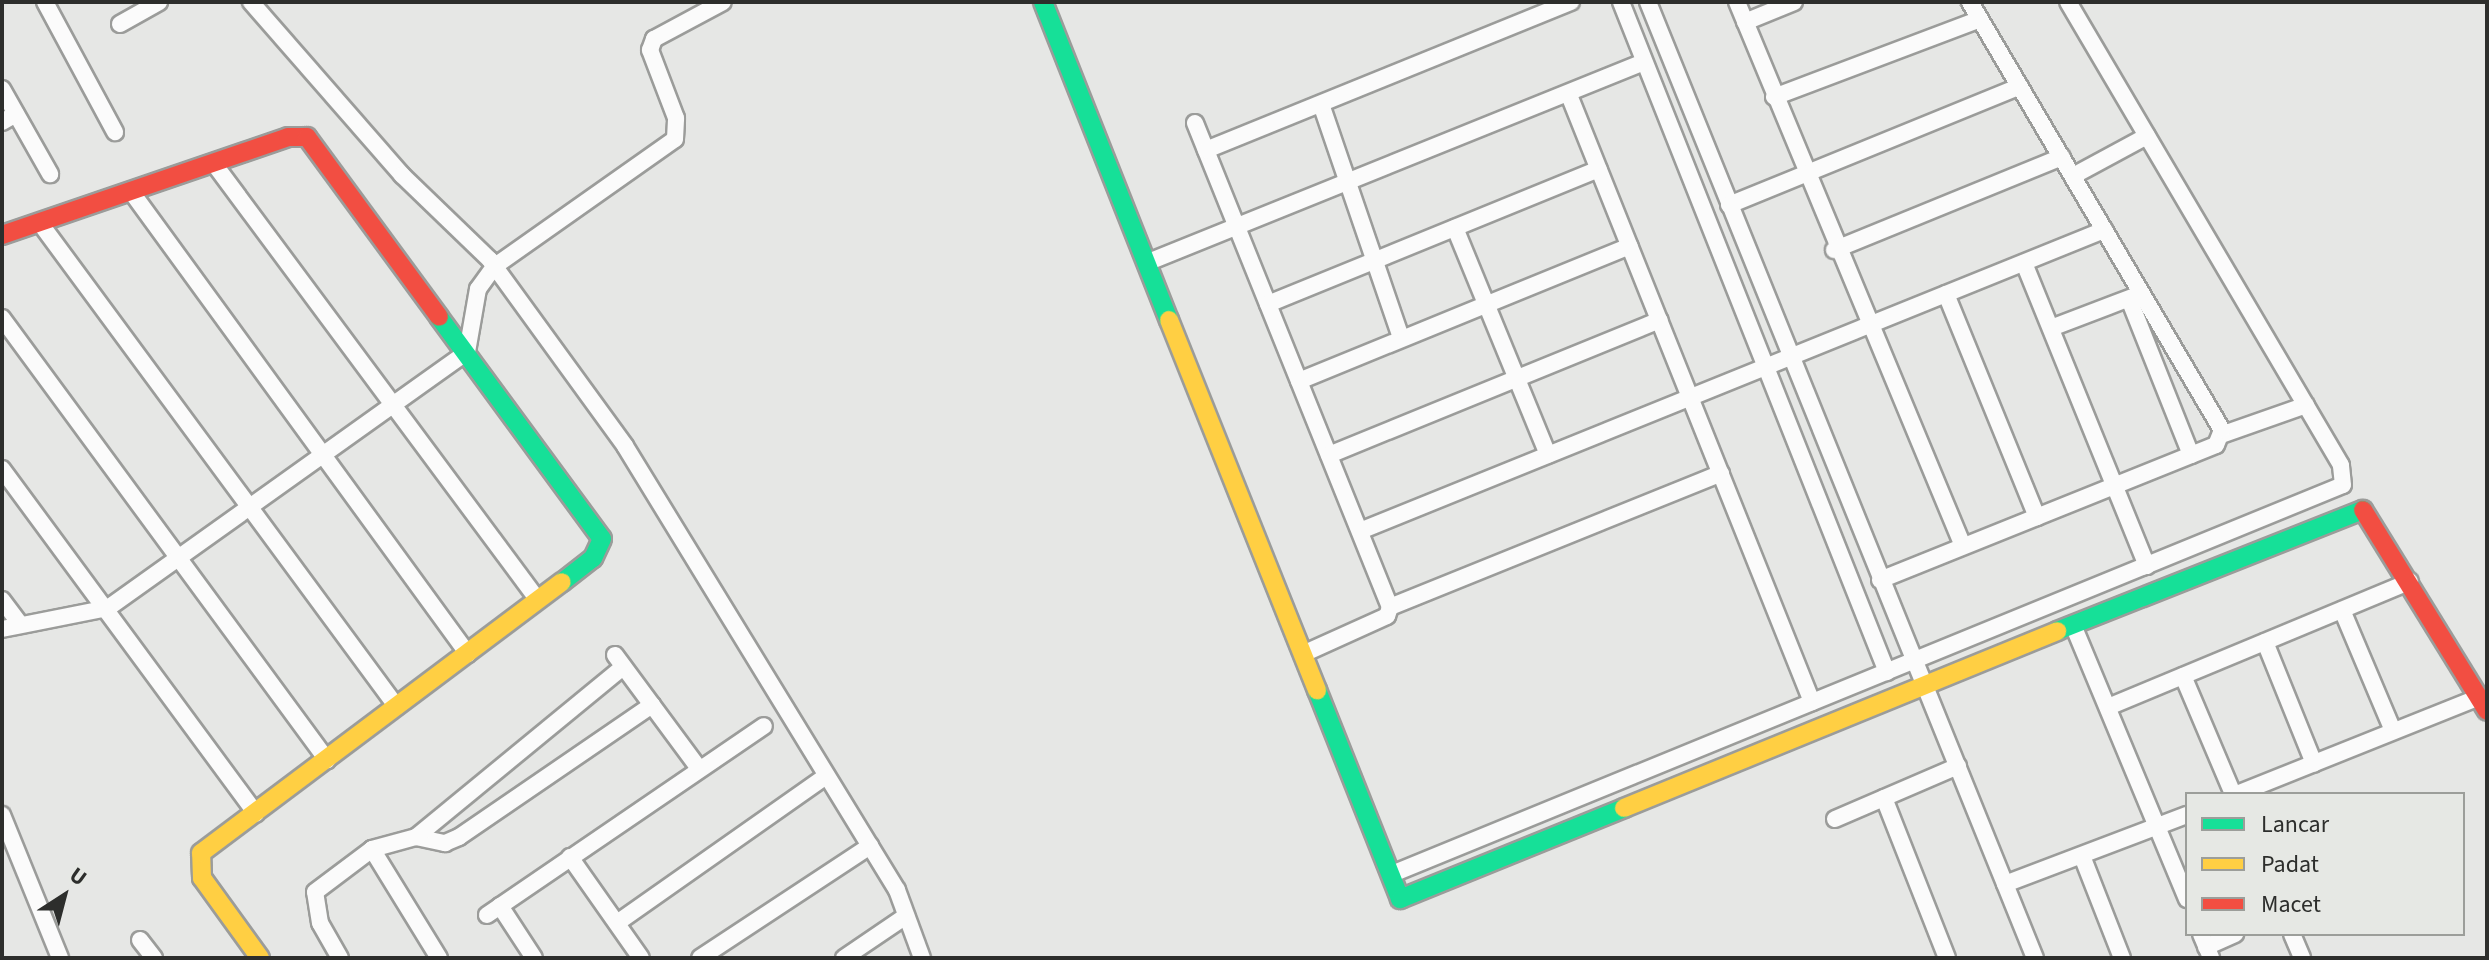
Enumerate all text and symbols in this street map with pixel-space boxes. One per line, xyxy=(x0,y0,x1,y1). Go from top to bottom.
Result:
legend xyxy=(2185,792,2465,936)
text: Lancar xyxy=(2261,807,2329,842)
text: Padat xyxy=(2261,847,2319,882)
north arrow xyxy=(24,856,104,936)
text: U xyxy=(63,859,93,894)
text: Macet xyxy=(2261,887,2321,922)

